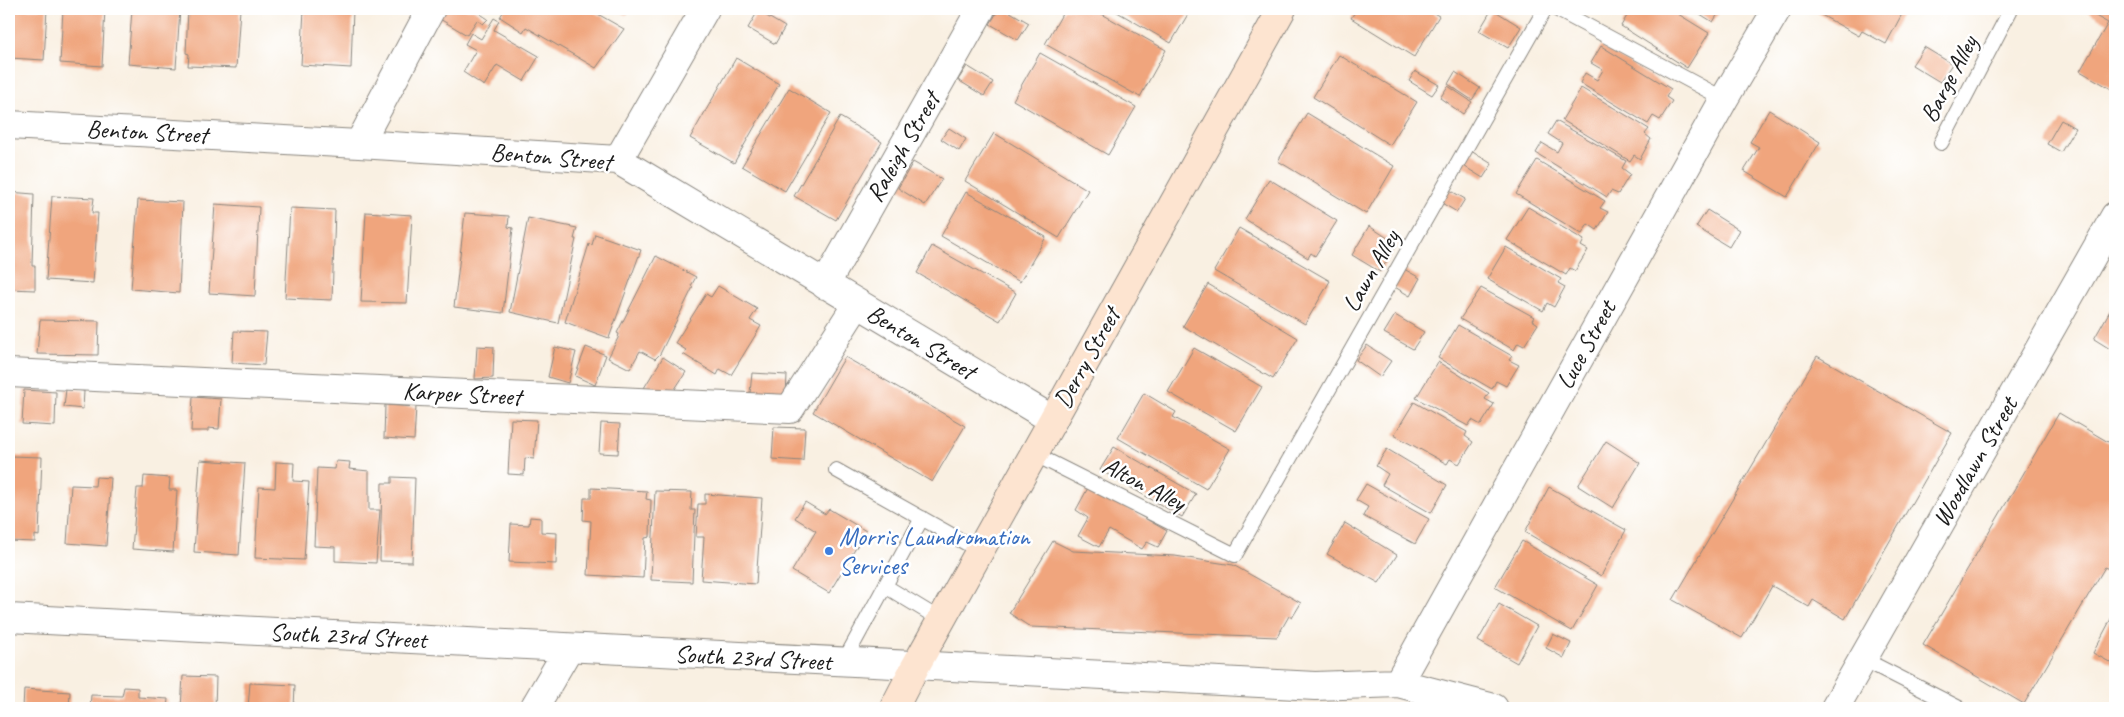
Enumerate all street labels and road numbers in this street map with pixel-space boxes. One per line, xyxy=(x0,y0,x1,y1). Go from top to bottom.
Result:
street label: Barge Alley xyxy=(1913,29,1986,128)
street label: Raleigh Street xyxy=(859,83,949,208)
street label: Benton Street xyxy=(86,113,212,151)
street label: Benton Street xyxy=(489,136,616,179)
street label: Lawn Alley xyxy=(1335,223,1408,318)
street label: Luce Street xyxy=(1549,293,1625,395)
street label: Benton Street xyxy=(861,297,984,389)
street label: Derry Street xyxy=(1046,299,1129,414)
street label: Karper Street xyxy=(402,375,526,413)
street label: Woodlawn Street xyxy=(1925,389,2026,532)
street label: Alton Alley xyxy=(1097,450,1193,520)
street label: South 23rd Street xyxy=(269,616,430,656)
street label: South 23rd Street xyxy=(674,638,835,678)

